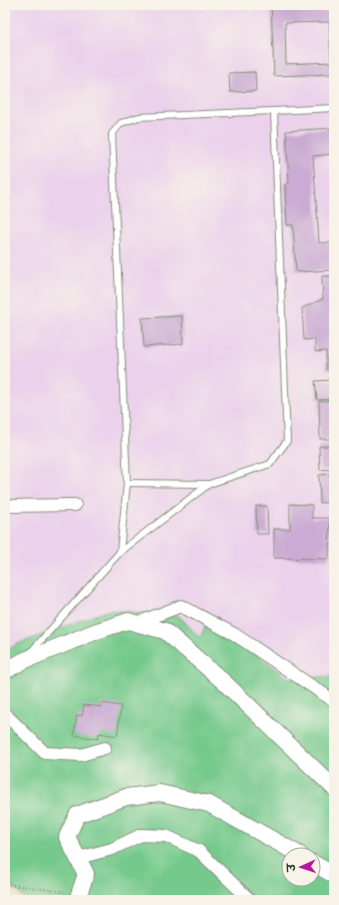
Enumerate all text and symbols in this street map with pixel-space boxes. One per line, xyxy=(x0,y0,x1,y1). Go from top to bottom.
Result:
north arrow xyxy=(281,847,321,887)
text: उ xyxy=(286,862,299,872)

